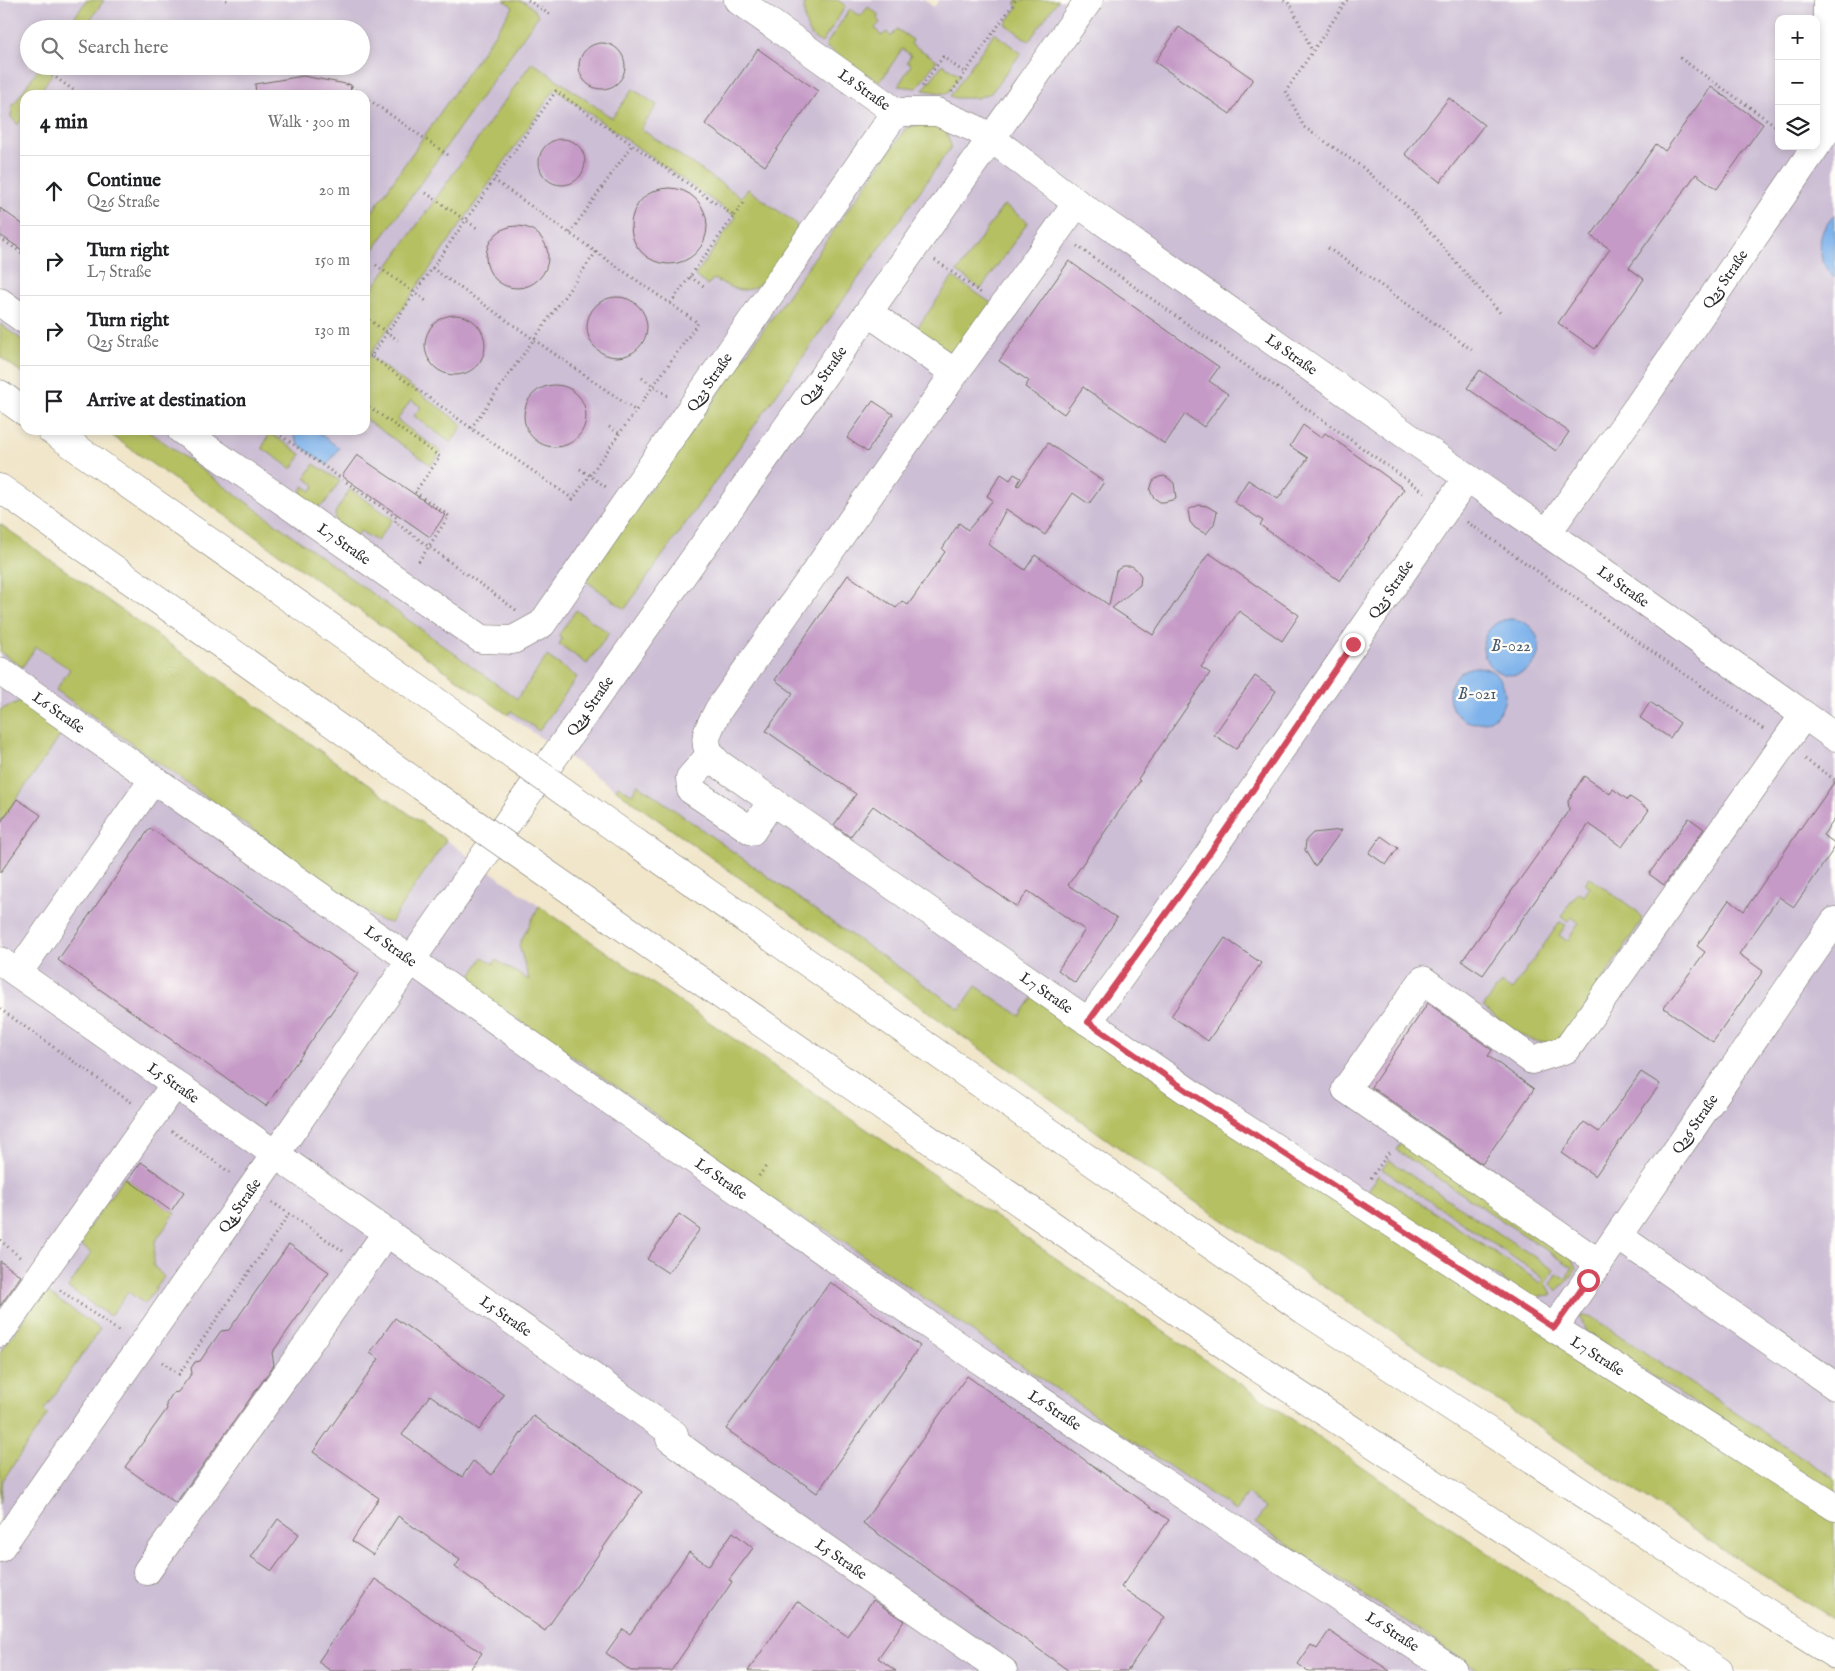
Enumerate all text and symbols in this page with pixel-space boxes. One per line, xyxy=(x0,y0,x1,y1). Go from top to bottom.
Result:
map controls xyxy=(1775,15,1820,150)
button: + xyxy=(1775,15,1820,60)
search box xyxy=(20,20,370,75)
icon: search xyxy=(38,34,66,62)
text: Search here xyxy=(78,36,169,60)
button: − xyxy=(1775,60,1820,105)
street label: L8 Straße xyxy=(835,65,894,115)
button: layers xyxy=(1775,105,1820,150)
text: 4 min xyxy=(40,109,88,136)
text: Walk · 300 m xyxy=(268,113,350,133)
text: Continue xyxy=(87,169,161,193)
icon: ahead xyxy=(40,177,68,205)
text: 20 m xyxy=(319,181,350,201)
text: Q26 Straße xyxy=(87,193,160,213)
text: Turn right xyxy=(87,239,169,263)
street label: Q25 Straße xyxy=(1698,246,1752,312)
icon: right xyxy=(40,247,68,275)
text: 150 m xyxy=(315,251,350,271)
text: L7 Straße xyxy=(87,263,151,283)
text: Turn right xyxy=(87,309,169,333)
icon: right xyxy=(40,317,68,345)
text: 130 m xyxy=(314,321,350,341)
street label: L8 Straße xyxy=(1262,329,1321,379)
text: Q25 Straße xyxy=(87,333,159,353)
street label: Q24 Straße xyxy=(795,342,851,410)
street label: Q23 Straße xyxy=(682,349,736,415)
icon: arrive xyxy=(40,387,68,415)
text: Arrive at destination xyxy=(87,389,246,413)
street label: L7 Straße xyxy=(314,519,375,569)
street label: Q25 Straße xyxy=(1364,556,1418,623)
street label: L8 Straße xyxy=(1594,561,1653,611)
route end xyxy=(1342,633,1365,656)
water label: B-022 xyxy=(1491,637,1531,657)
street label: Q24 Straße xyxy=(562,672,618,740)
water label: B-021 xyxy=(1458,685,1496,705)
street label: L6 Straße xyxy=(29,687,89,737)
street label: L6 Straße xyxy=(361,921,421,971)
street label: L7 Straße xyxy=(1016,968,1077,1018)
street label: L5 Straße xyxy=(144,1058,203,1108)
street label: Q26 Straße xyxy=(1668,1090,1722,1157)
street label: L6 Straße xyxy=(691,1154,751,1204)
street label: Q4 Straße xyxy=(214,1174,265,1236)
route start xyxy=(1577,1269,1600,1292)
street label: L5 Straße xyxy=(476,1291,536,1341)
street label: L7 Straße xyxy=(1567,1332,1628,1380)
street label: L6 Straße xyxy=(1025,1386,1085,1435)
street label: L5 Straße xyxy=(812,1534,871,1584)
street label: L6 Straße xyxy=(1362,1607,1423,1656)

